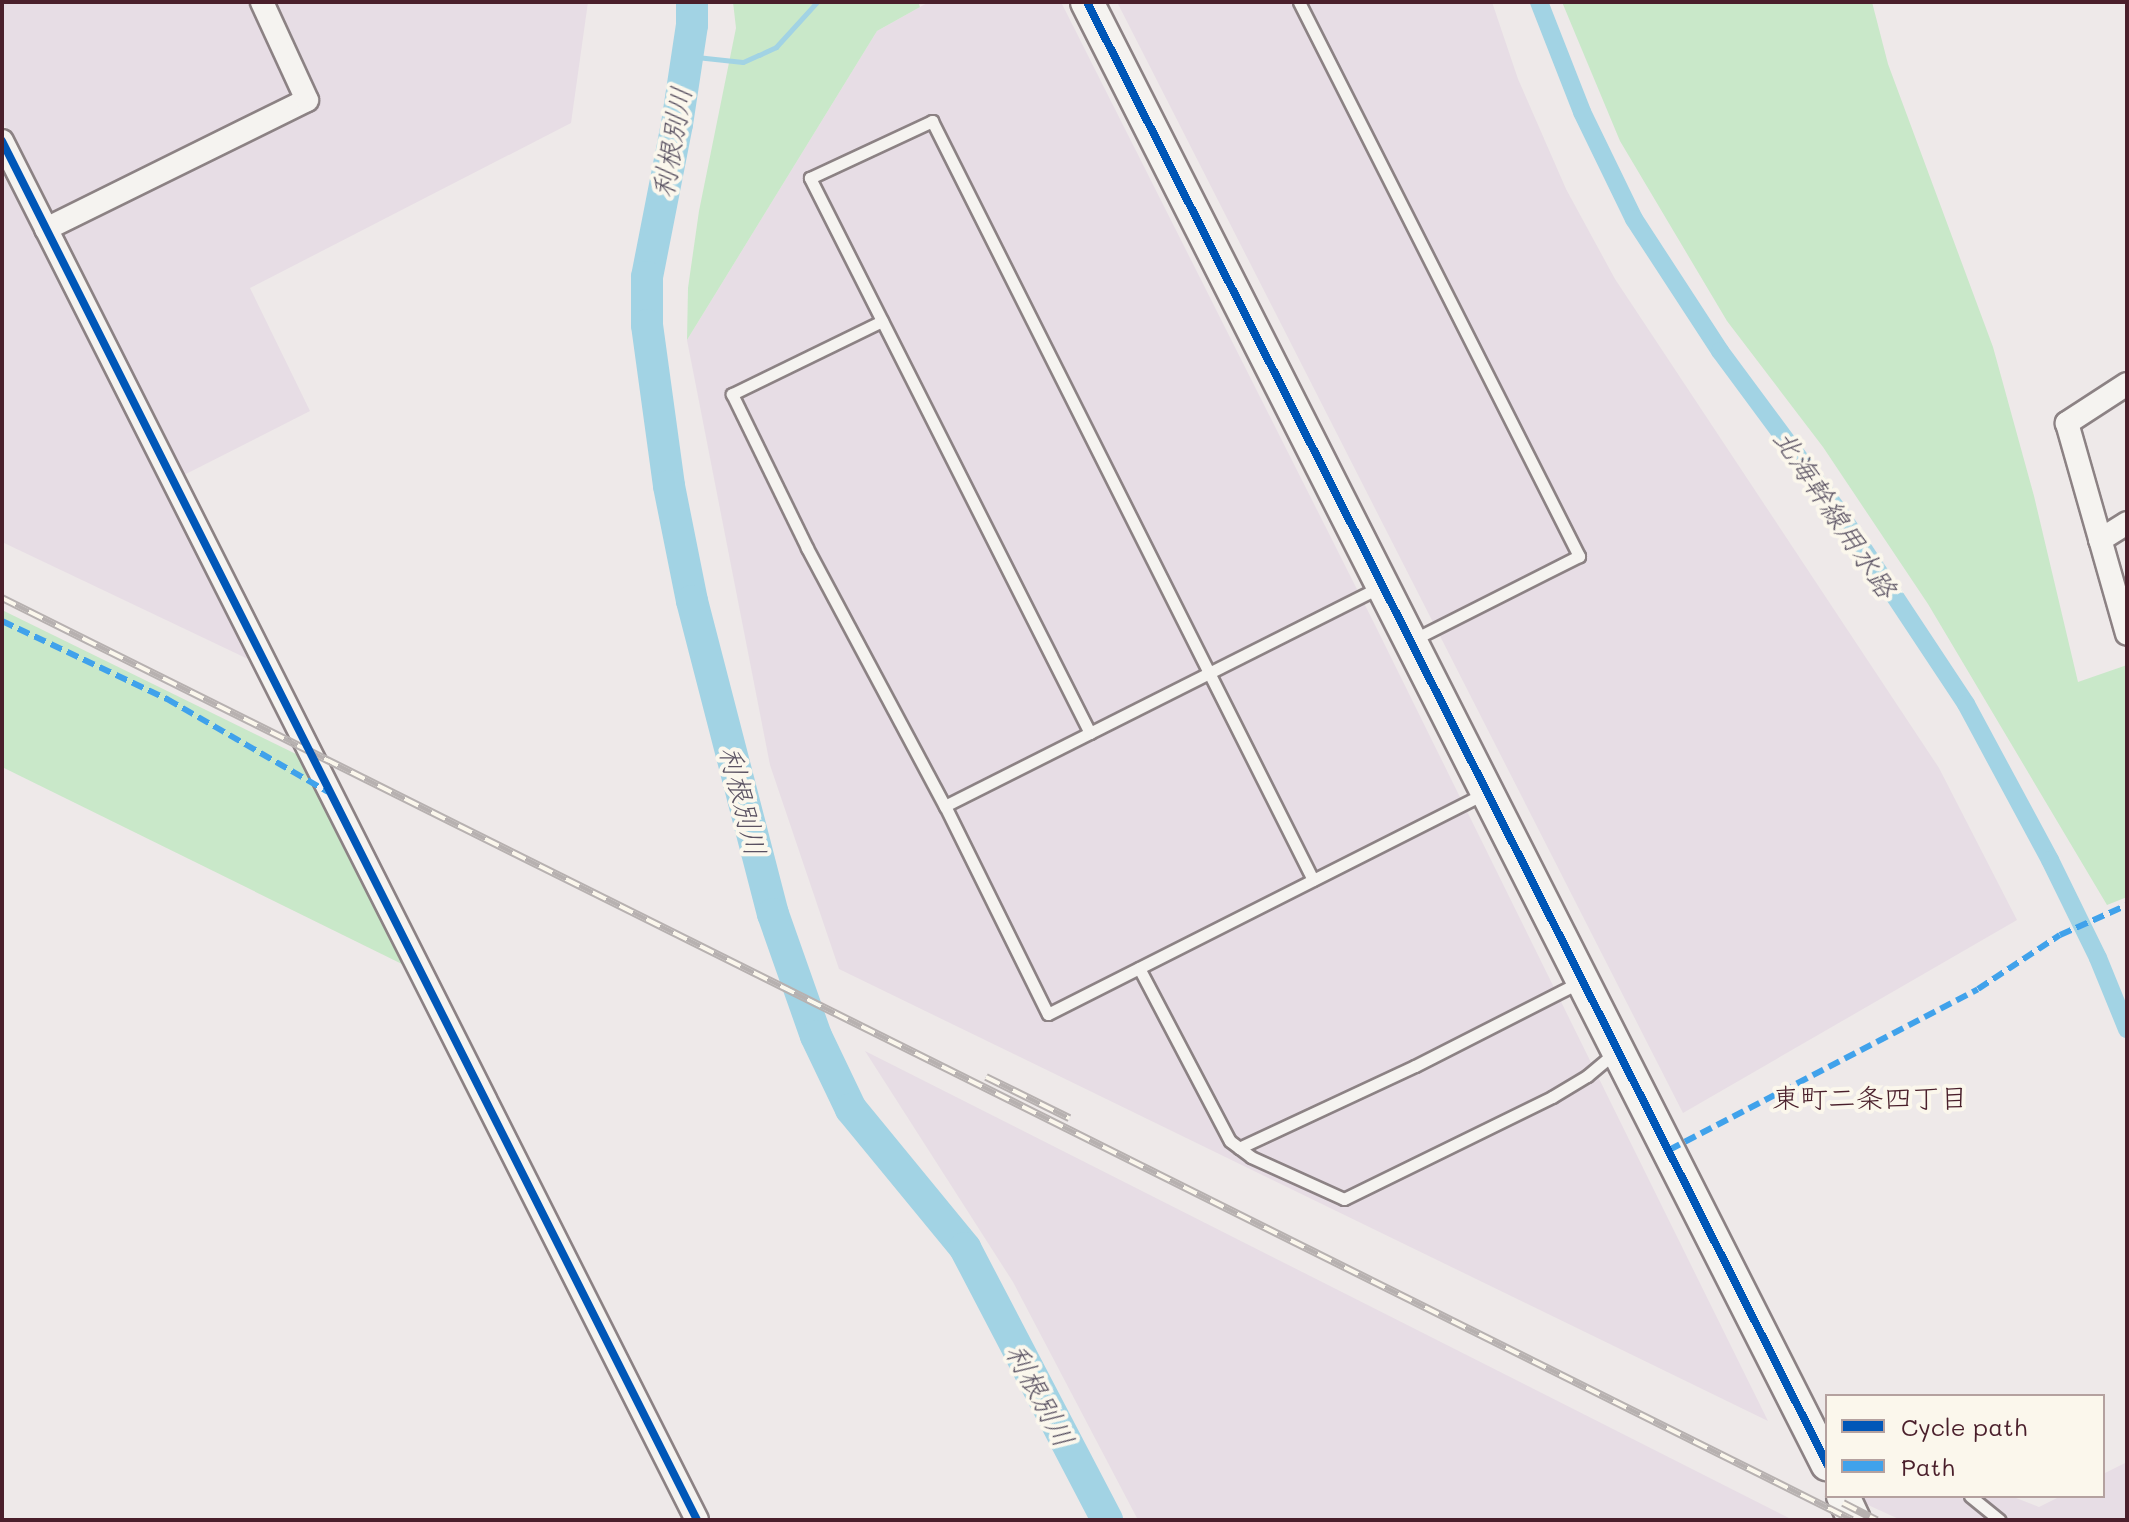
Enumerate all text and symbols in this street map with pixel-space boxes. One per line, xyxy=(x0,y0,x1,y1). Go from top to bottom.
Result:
water label: 利根別川 xyxy=(645,84,697,200)
water label: 北海幹線用水路 xyxy=(1767,422,1905,604)
water label: 利根別川 xyxy=(714,743,774,859)
district label: 東町二条四丁目 xyxy=(1772,1080,1968,1114)
water label: 利根別川 xyxy=(1000,1338,1082,1452)
legend xyxy=(1825,1394,2105,1498)
text: Cycle path xyxy=(1901,1411,2027,1442)
text: Path xyxy=(1901,1451,1955,1482)

